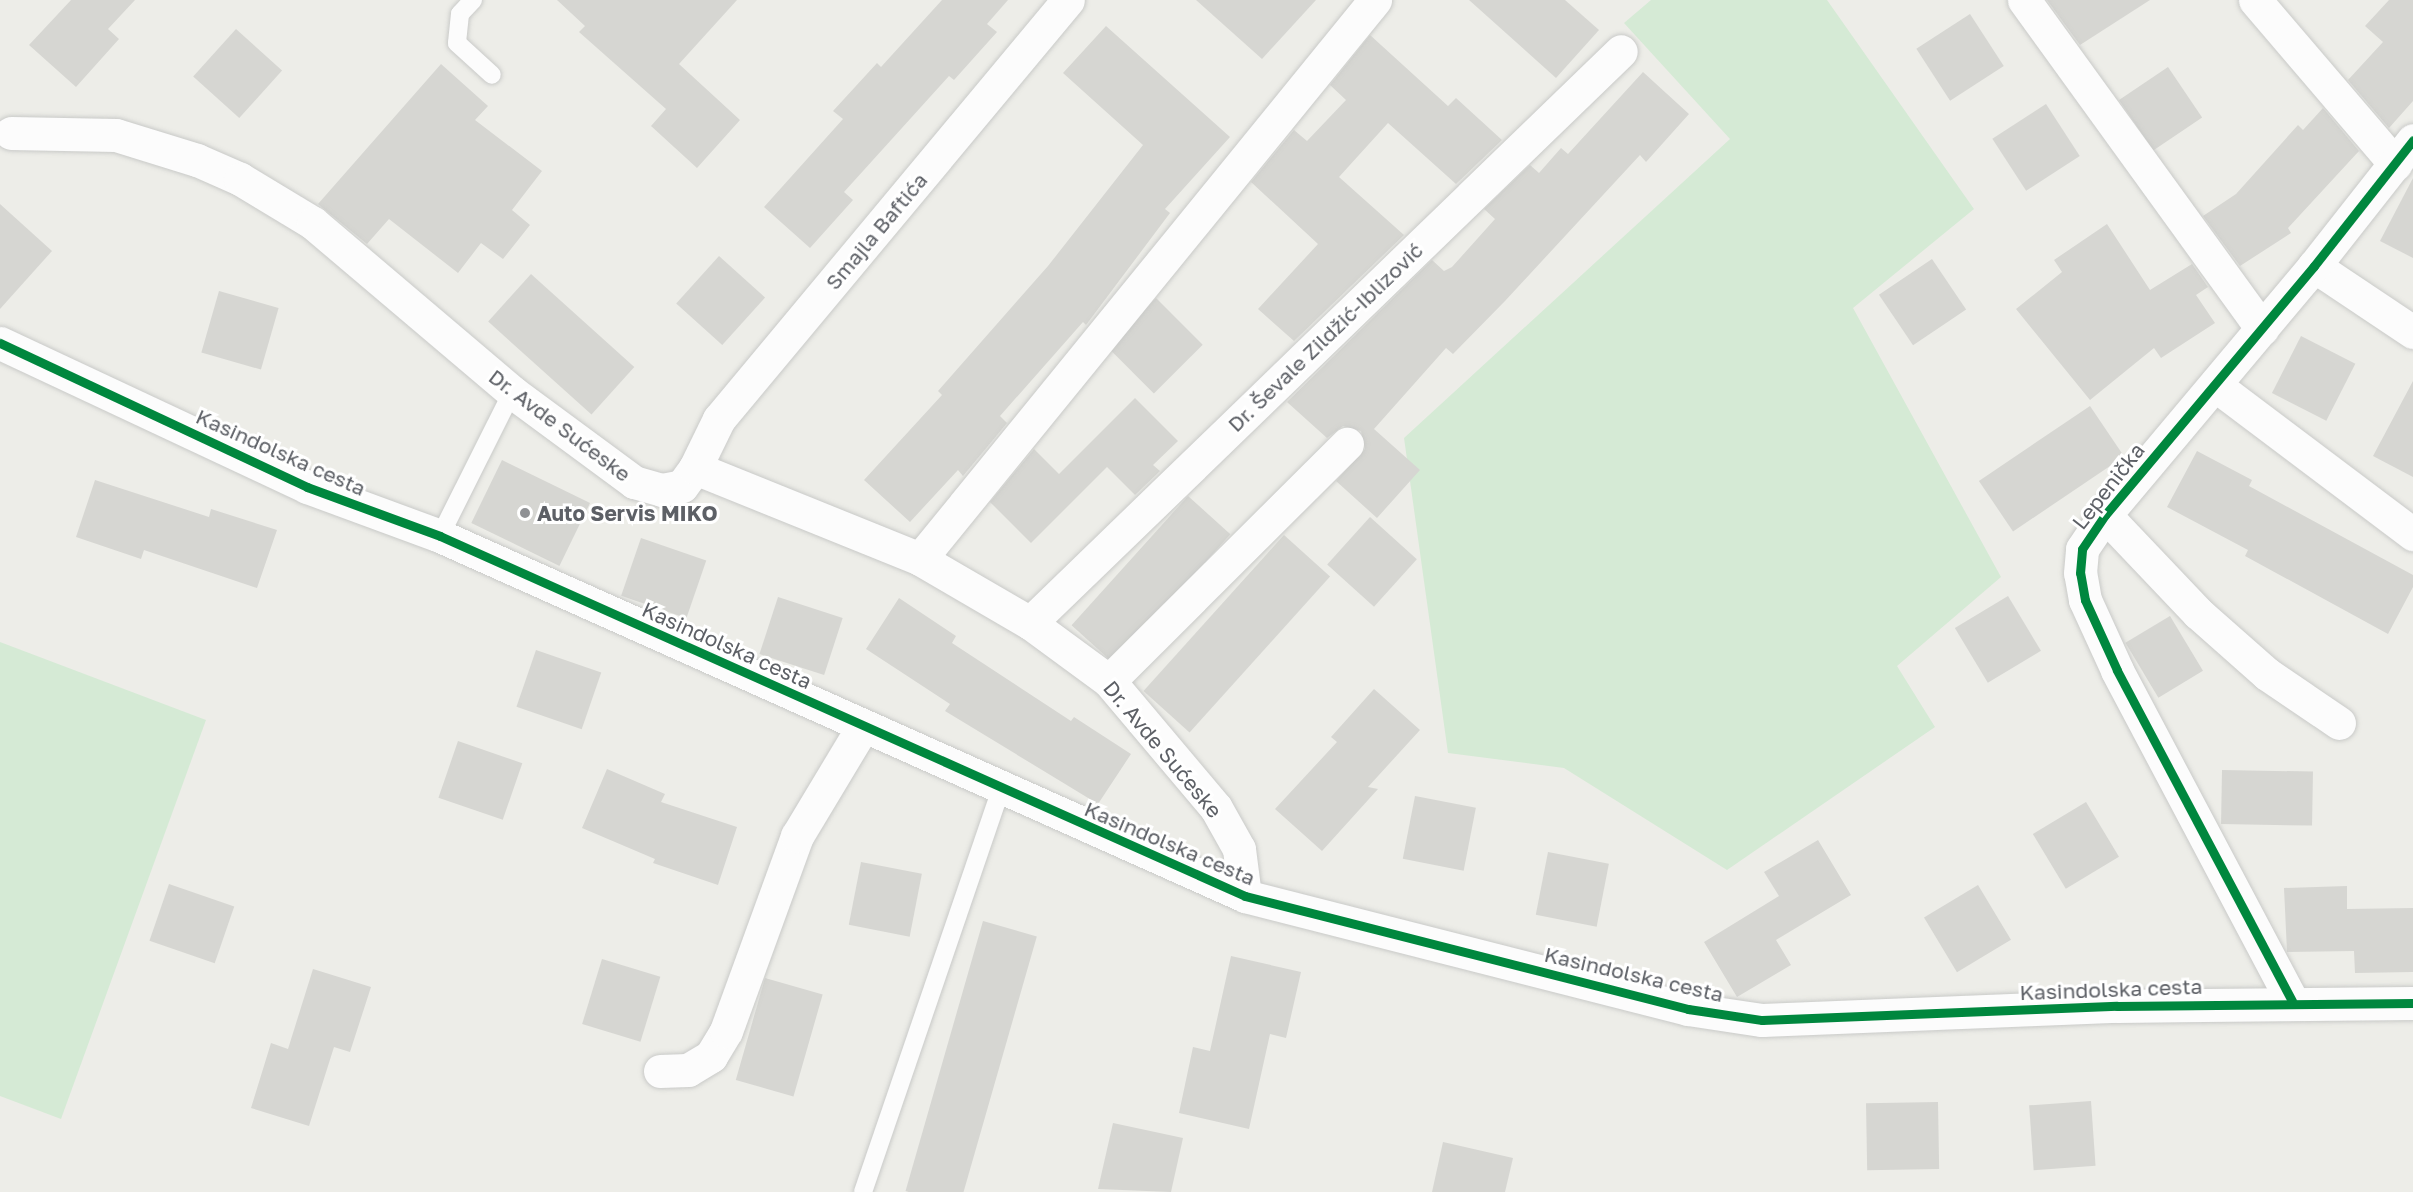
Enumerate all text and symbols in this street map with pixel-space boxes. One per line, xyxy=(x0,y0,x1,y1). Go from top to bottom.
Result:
street label: Smajla Baftića xyxy=(820,168,932,294)
street label: Dr. Ševale Zildžić-Iblizović xyxy=(1222,237,1428,437)
street label: Dr. Avde Sućeske xyxy=(484,364,636,486)
street label: Kasindolska cesta xyxy=(192,403,370,501)
street label: Lepenička xyxy=(2067,438,2149,534)
place label: Auto Servis MIKO xyxy=(537,500,718,526)
marker: Auto Servis MIKO xyxy=(518,506,532,520)
street label: Kasindolska cesta xyxy=(638,596,816,694)
street label: Dr. Avde Sućeske xyxy=(1098,675,1228,823)
street label: Kasindolska cesta xyxy=(1081,796,1259,890)
street label: Kasindolska cesta xyxy=(1542,941,1726,1007)
street label: Kasindolska cesta xyxy=(2019,973,2203,1005)

